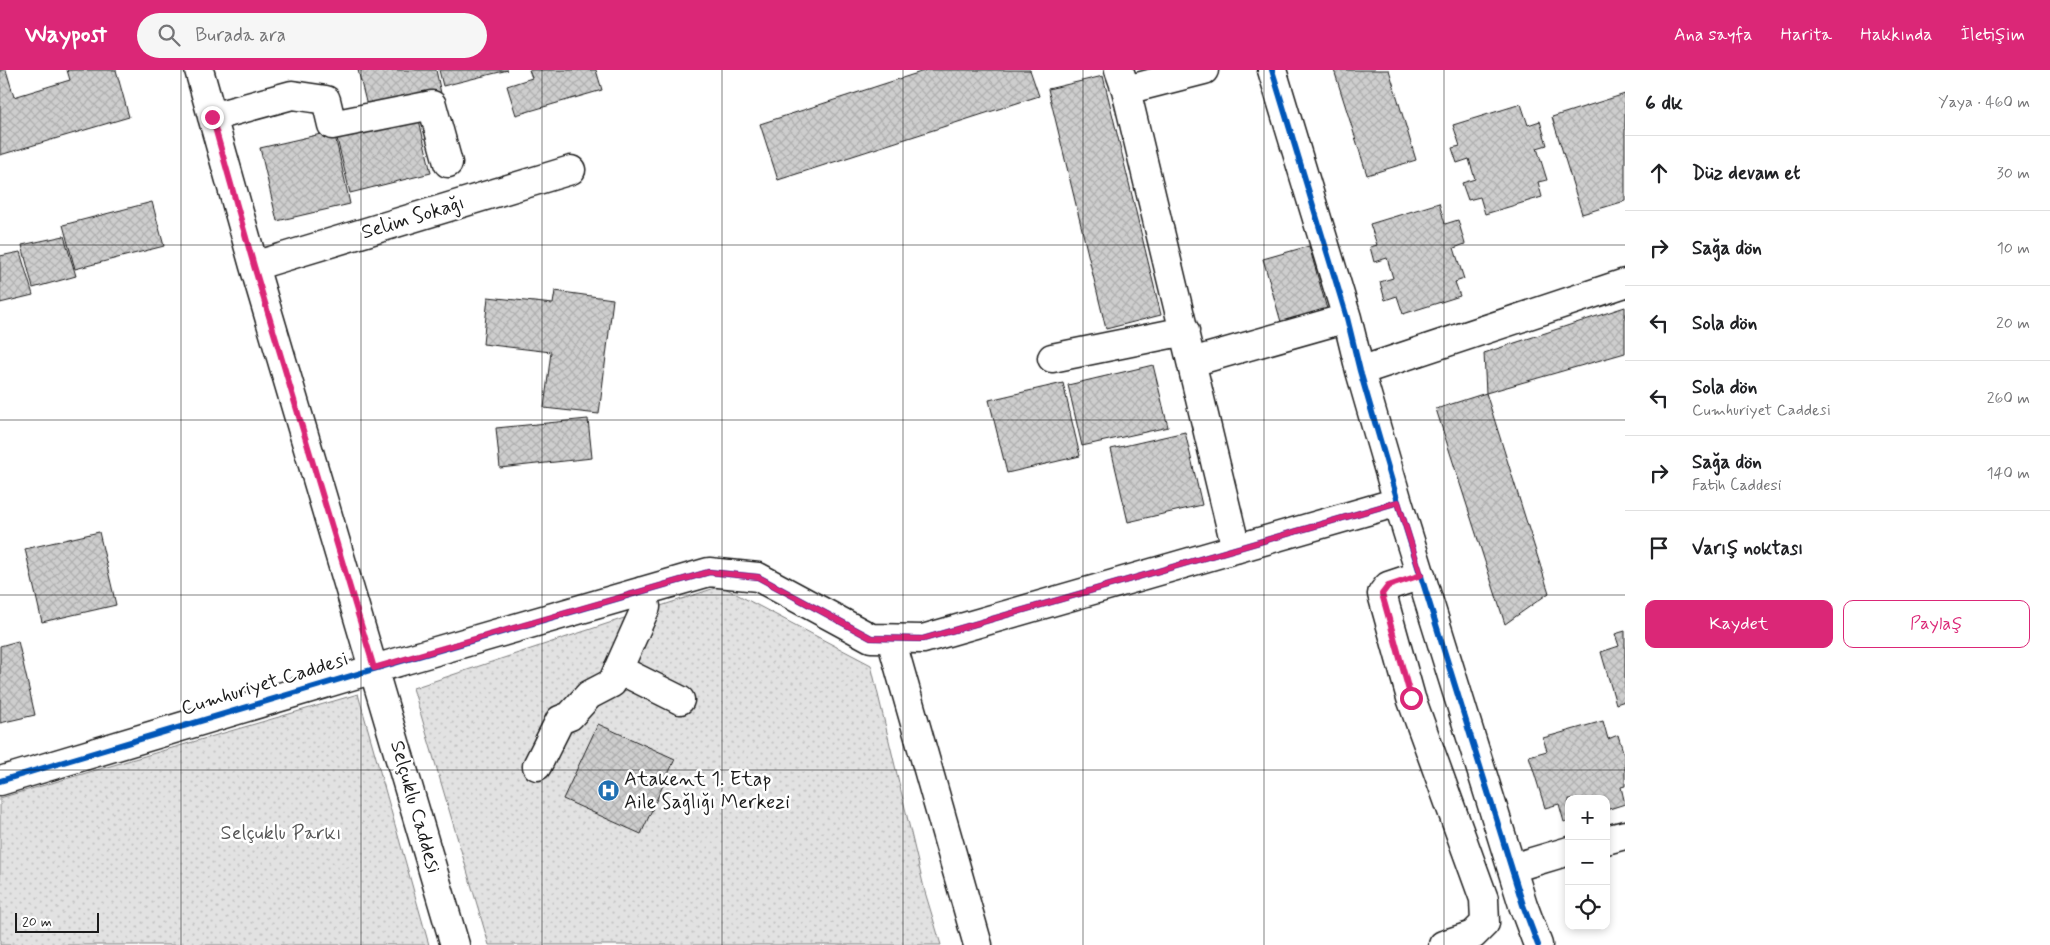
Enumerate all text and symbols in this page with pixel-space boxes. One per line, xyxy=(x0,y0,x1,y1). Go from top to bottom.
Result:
search box xyxy=(137,13,487,58)
text: Waypost xyxy=(25,20,107,51)
icon: search xyxy=(155,21,183,49)
text: Burada ara xyxy=(195,23,286,48)
text: Ana sayfa xyxy=(1674,23,1753,47)
text: Harita xyxy=(1781,23,1832,47)
text: Hakkında xyxy=(1860,23,1933,47)
text: İletişim xyxy=(1961,23,2025,47)
text: 6 dk xyxy=(1645,89,1683,117)
text: Yaya · 460 m xyxy=(1938,92,2030,113)
route end xyxy=(201,106,224,129)
icon: ahead xyxy=(1645,159,1673,187)
text: Düz devam et xyxy=(1692,161,1800,186)
text: 30 m xyxy=(1997,163,2030,184)
street label: Selim Sokağı xyxy=(358,190,468,246)
icon: right xyxy=(1645,234,1673,262)
text: Sağa dön xyxy=(1692,236,1762,261)
text: 10 m xyxy=(1997,238,2030,259)
icon: left xyxy=(1645,309,1673,337)
text: Sola dön xyxy=(1692,311,1757,336)
text: 20 m xyxy=(1996,313,2030,334)
text: Sola dön xyxy=(1692,375,1757,400)
icon: left xyxy=(1645,384,1673,412)
text: 260 m xyxy=(1987,388,2030,409)
text: Cumhuriyet Caddesi xyxy=(1692,400,1831,421)
text: Sağa dön xyxy=(1692,450,1762,475)
icon: right xyxy=(1645,459,1673,487)
text: 140 m xyxy=(1986,463,2030,484)
text: Fatih Caddesi xyxy=(1692,475,1781,496)
icon: arrive xyxy=(1645,534,1673,562)
text: Varış noktası xyxy=(1692,536,1803,561)
button: Kaydet xyxy=(1645,600,1833,648)
button: Paylaş xyxy=(1843,600,2030,648)
street label: Cumhuriyet Caddesi xyxy=(178,646,352,722)
route start xyxy=(1400,687,1423,710)
street label: Selçuklu Caddesi xyxy=(383,737,447,877)
place label: Atakent 1. Etap Aile Sağlığı Merkezi xyxy=(624,766,790,816)
hospital icon: Atakent 1. Etap Aile Sağlığı Merkezi xyxy=(596,779,620,803)
map controls xyxy=(1565,795,1610,930)
button: + xyxy=(1565,795,1610,840)
park label: Selçuklu Parkı xyxy=(221,820,341,847)
button: − xyxy=(1565,840,1610,885)
button: locate xyxy=(1565,885,1610,930)
scale bar xyxy=(15,910,99,933)
text: 20 m xyxy=(22,913,52,931)

